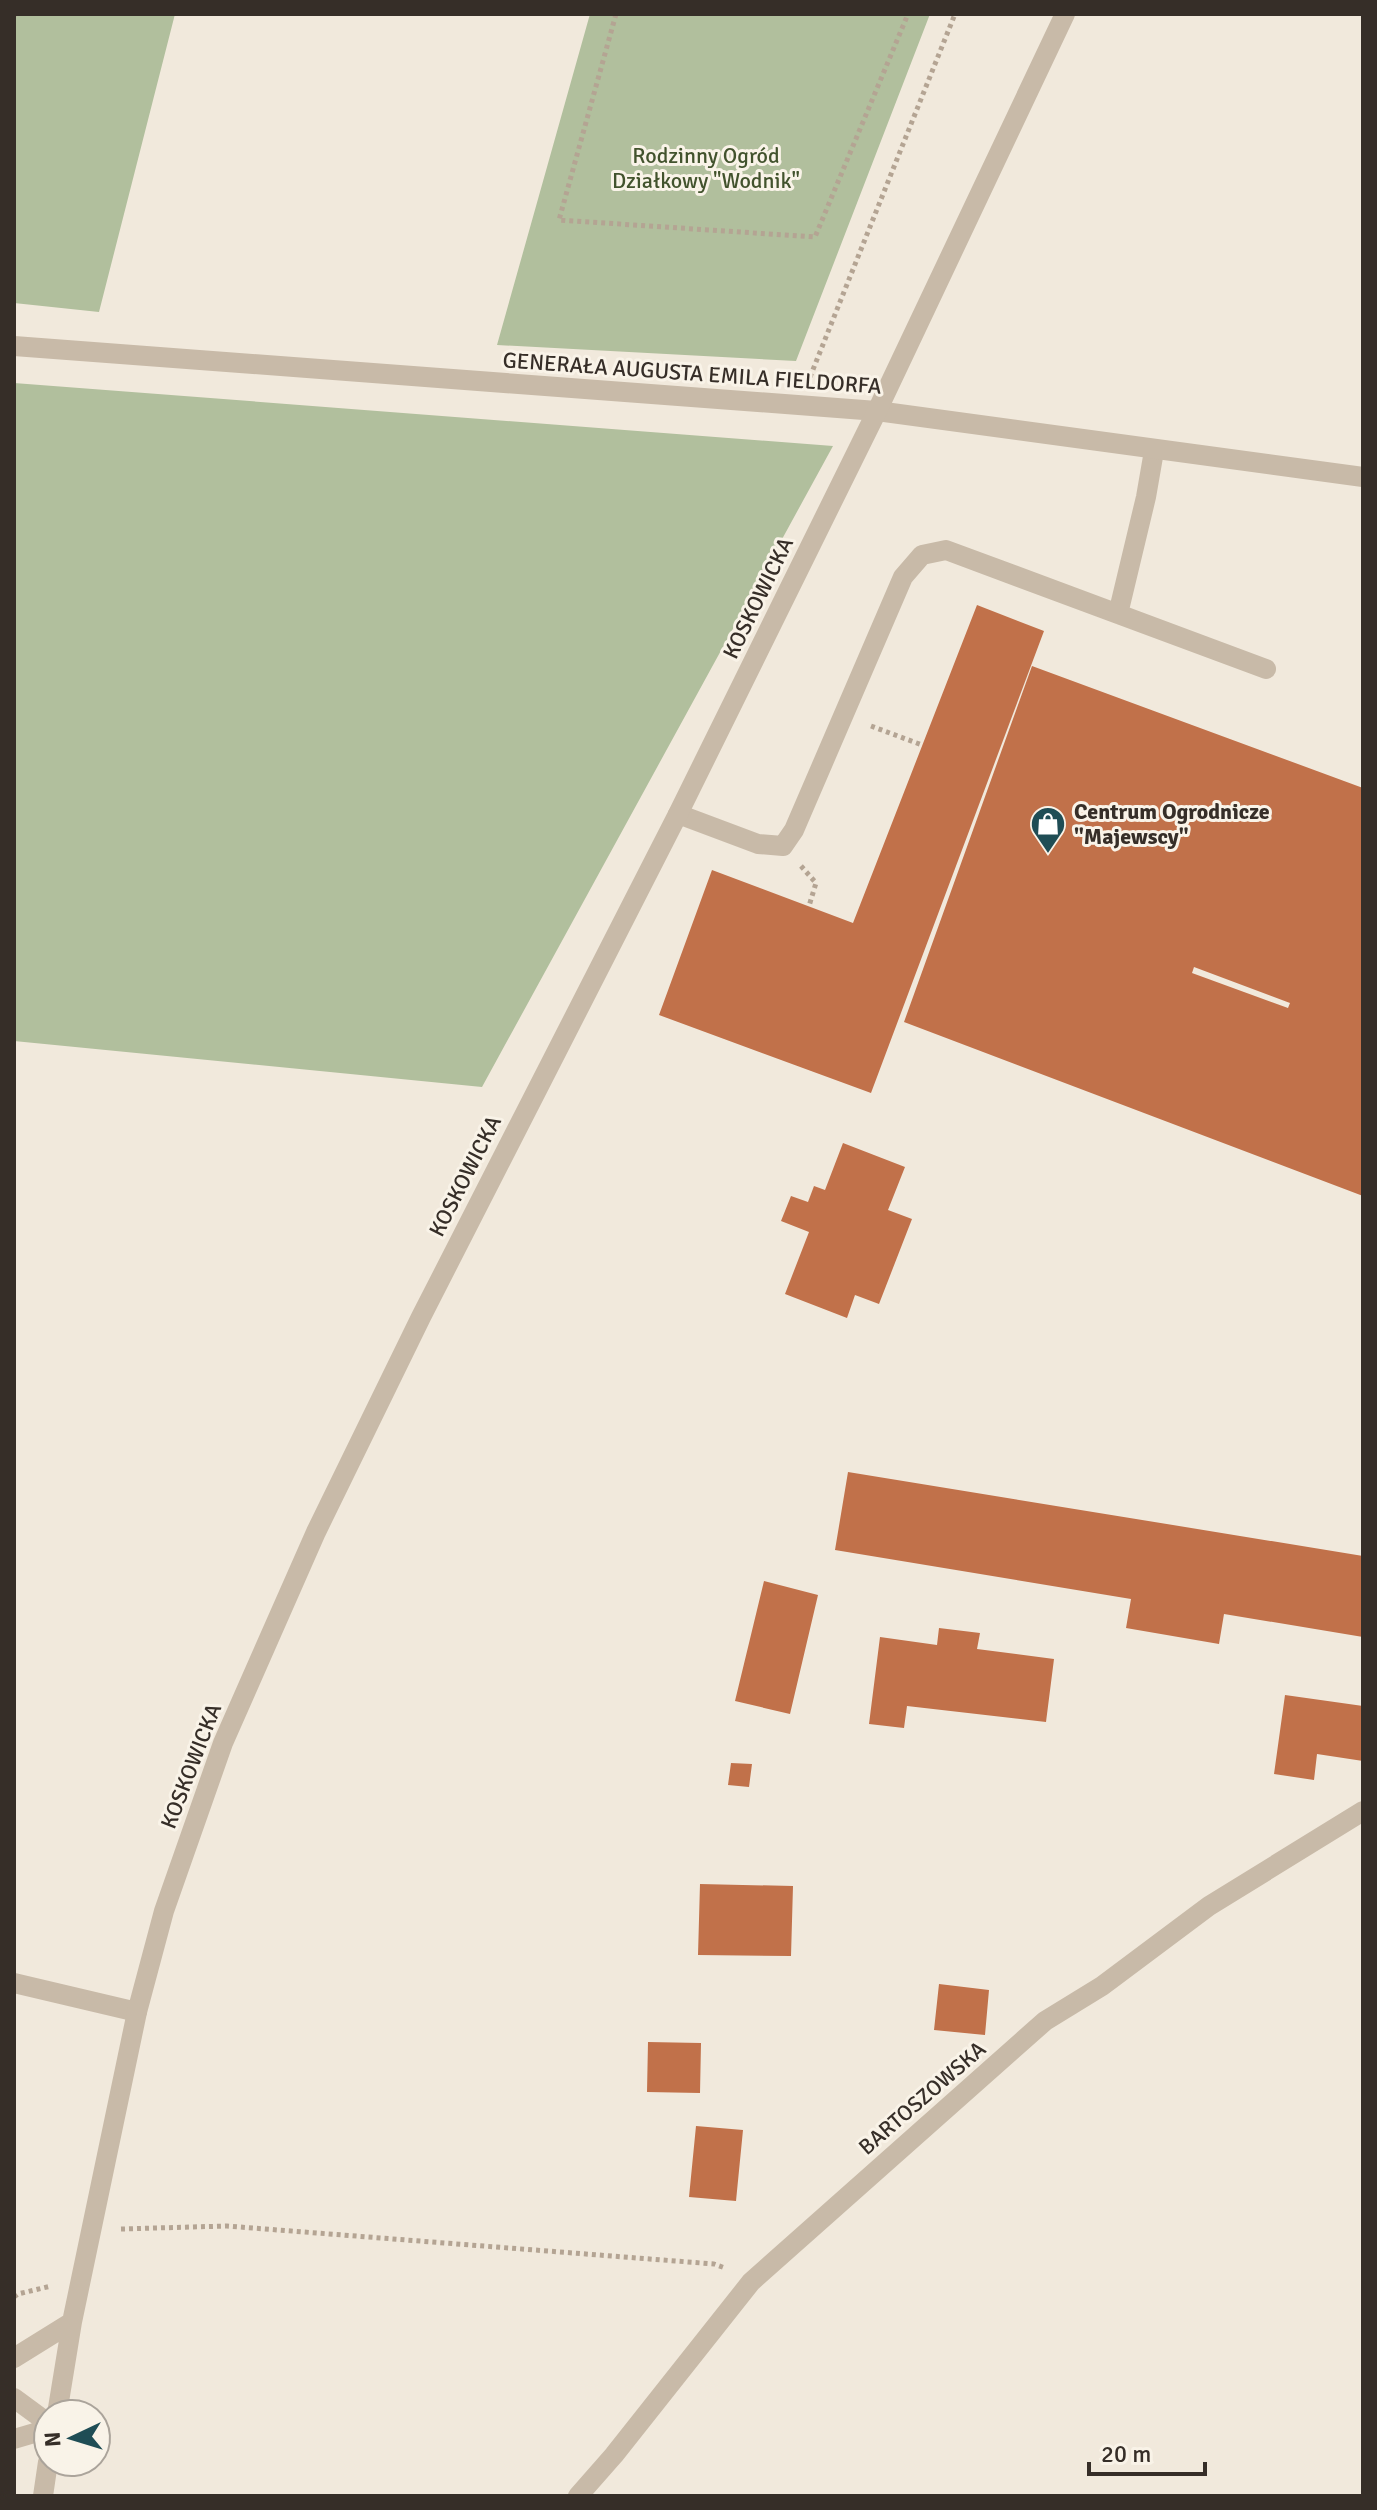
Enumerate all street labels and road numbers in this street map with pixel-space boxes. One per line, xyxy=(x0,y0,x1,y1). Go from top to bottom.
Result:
street label: GENERAŁA AUGUSTA EMILA FIELDORFA xyxy=(502,346,883,400)
street label: KOSKOWICKA xyxy=(717,532,799,663)
street label: KOSKOWICKA xyxy=(423,1111,507,1241)
street label: KOSKOWICKA xyxy=(155,1699,227,1832)
street label: BARTOSZOWSKA xyxy=(853,2035,992,2161)

